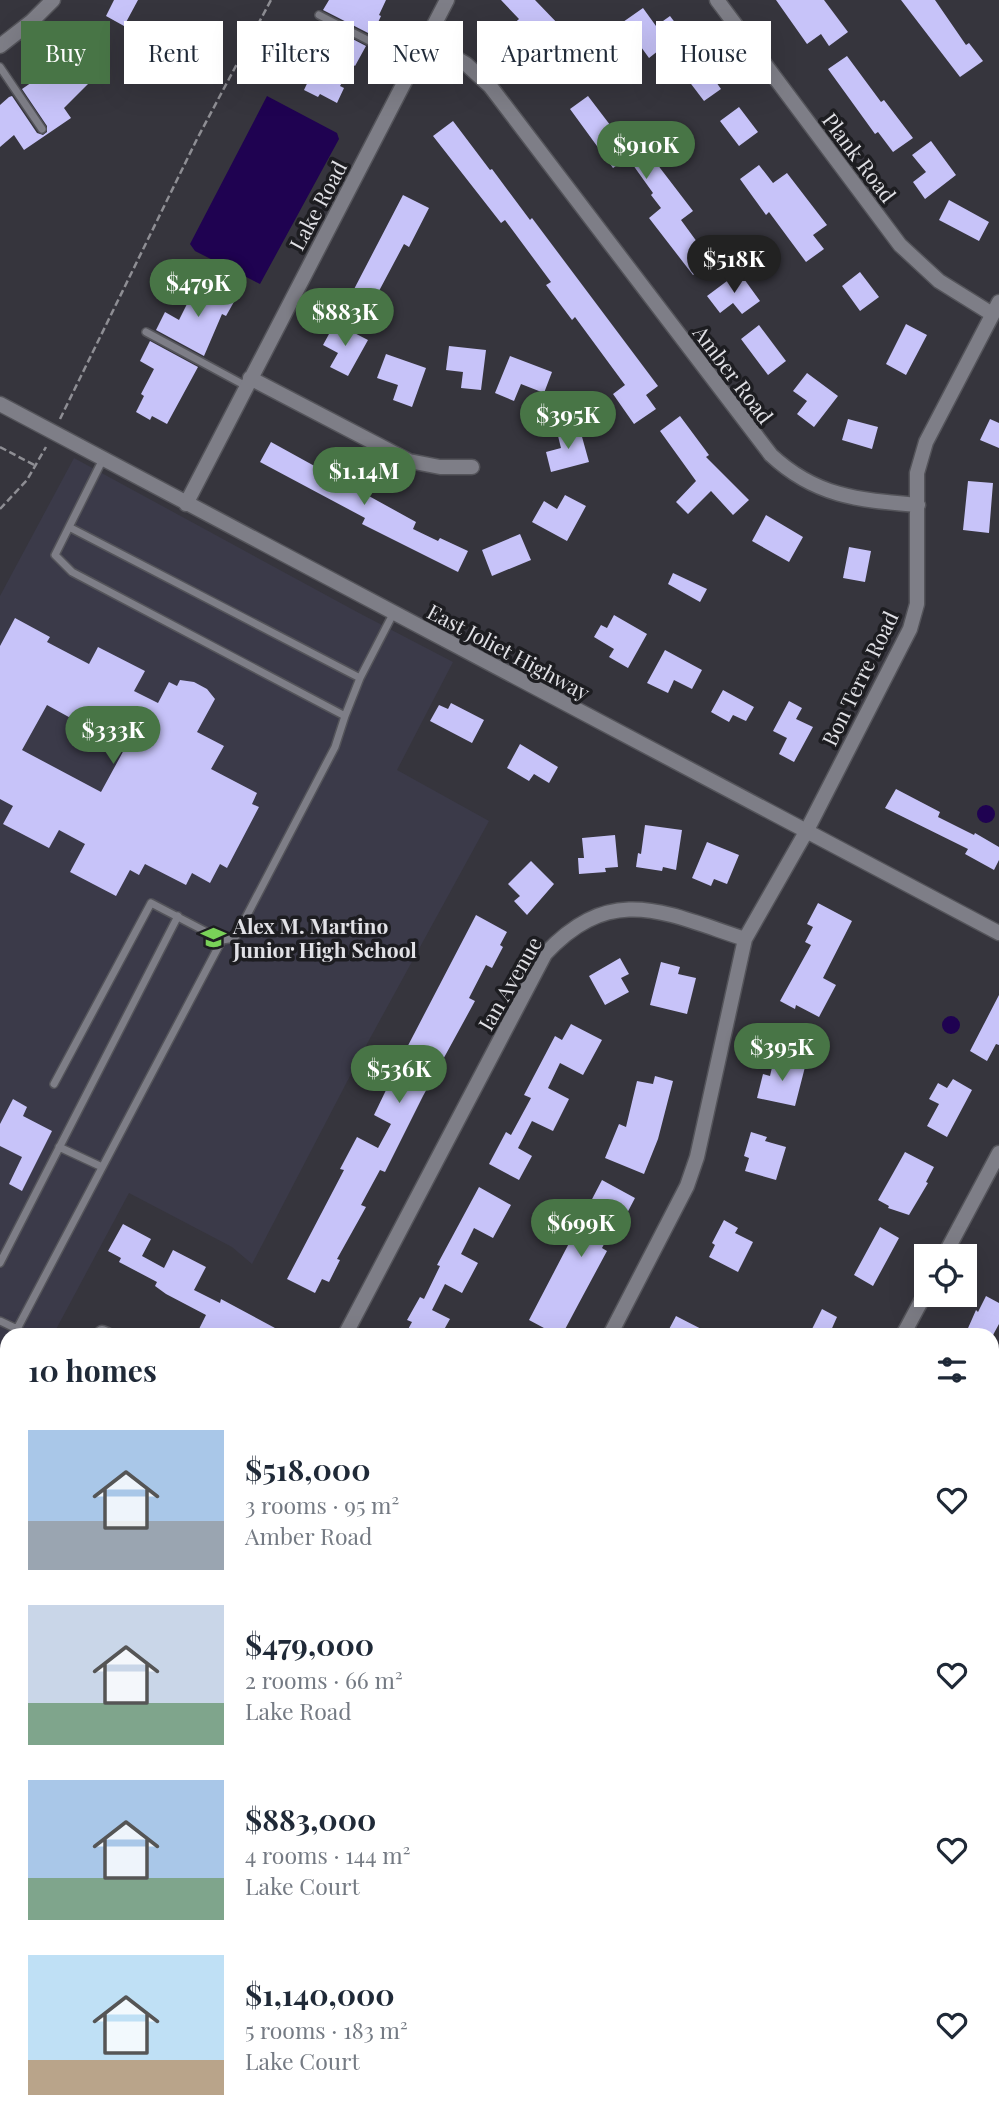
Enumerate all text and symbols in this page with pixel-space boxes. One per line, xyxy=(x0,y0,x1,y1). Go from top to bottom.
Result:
chip: Buy xyxy=(21,21,110,84)
chip: Rent xyxy=(124,21,223,84)
chip: Filters xyxy=(237,21,354,84)
chip: New xyxy=(368,21,463,84)
chip: Apartment xyxy=(477,21,642,84)
chip: House xyxy=(656,21,771,84)
street label: Plank Road xyxy=(817,106,903,208)
pin: $910K xyxy=(597,122,695,181)
text: $910K xyxy=(613,128,679,159)
street label: Lake Road xyxy=(282,155,352,255)
pin: $518K xyxy=(685,236,783,295)
text: $518K xyxy=(703,242,765,273)
pin: $479K xyxy=(149,260,247,319)
text: $479K xyxy=(166,266,230,297)
pin: $883K xyxy=(296,288,394,348)
text: $883K xyxy=(312,295,378,326)
street label: Amber Road xyxy=(687,318,780,429)
pin: $395K xyxy=(519,392,617,451)
text: $395K xyxy=(536,398,600,429)
pin: $1.14M xyxy=(307,448,421,507)
text: $1.14M xyxy=(329,454,399,485)
street label: East Joliet Highway xyxy=(423,596,595,706)
street label: Bon Terre Road xyxy=(814,606,904,750)
pin: $333K xyxy=(64,706,162,766)
text: $333K xyxy=(81,713,145,744)
place label: Alex M. Martino Junior High School xyxy=(232,911,417,963)
school or university icon: Alex M. Martino Junior High School xyxy=(199,923,227,951)
street label: Ian Avenue xyxy=(471,931,547,1035)
pin: $395K xyxy=(733,1024,831,1083)
text: $395K xyxy=(750,1030,814,1061)
pin: $536K xyxy=(350,1046,448,1105)
text: $536K xyxy=(367,1052,431,1083)
pin: $699K xyxy=(532,1200,630,1259)
text: $699K xyxy=(547,1206,615,1237)
map controls xyxy=(914,1244,977,1307)
button: locate xyxy=(914,1244,977,1307)
text: 10 homes xyxy=(28,1350,157,1390)
icon: filters xyxy=(933,1351,971,1389)
text: $518,000 xyxy=(245,1449,371,1489)
icon: home xyxy=(84,1458,168,1542)
icon: heart xyxy=(933,1481,971,1519)
text: 3 rooms · 95 m² xyxy=(245,1489,399,1520)
text: Amber Road xyxy=(245,1520,372,1551)
text: $479,000 xyxy=(245,1624,374,1664)
icon: home xyxy=(84,1633,168,1717)
icon: heart xyxy=(933,1656,971,1694)
text: 2 rooms · 66 m² xyxy=(245,1664,403,1695)
text: Lake Road xyxy=(245,1695,352,1726)
text: $883,000 xyxy=(245,1799,376,1839)
icon: home xyxy=(84,1808,168,1892)
icon: heart xyxy=(933,1831,971,1869)
text: 4 rooms · 144 m² xyxy=(245,1839,410,1870)
text: Lake Court xyxy=(245,1870,360,1901)
text: $1,140,000 xyxy=(245,1974,395,2014)
icon: home xyxy=(84,1983,168,2067)
icon: heart xyxy=(933,2006,971,2044)
text: 5 rooms · 183 m² xyxy=(245,2014,408,2045)
text: Lake Court xyxy=(245,2045,360,2076)

